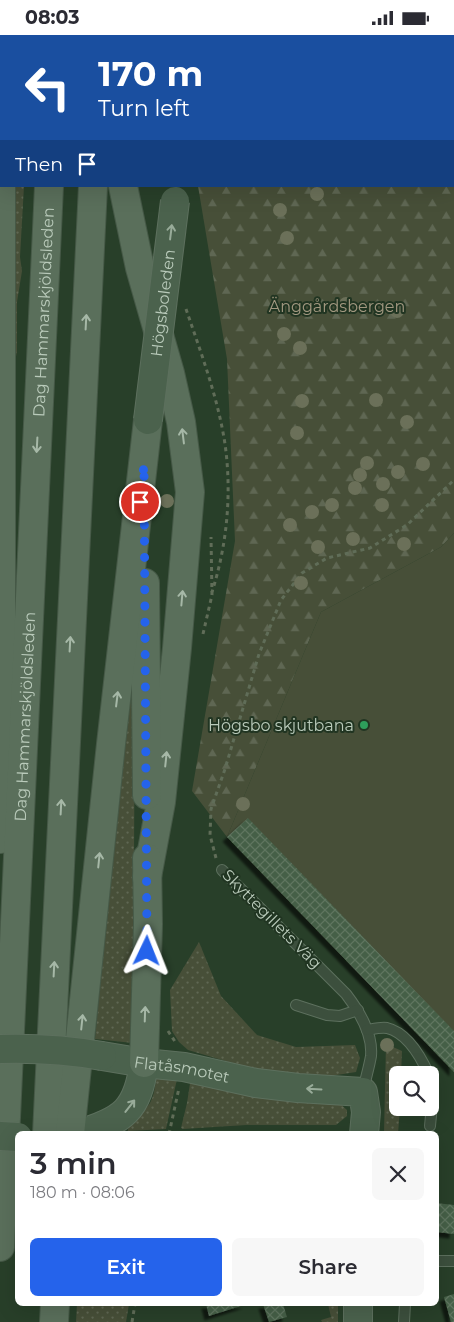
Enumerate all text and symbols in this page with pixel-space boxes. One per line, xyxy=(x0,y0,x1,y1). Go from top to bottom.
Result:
text: 08:03 xyxy=(25,6,79,29)
text: 170 m xyxy=(98,52,203,95)
icon: left xyxy=(15,55,80,120)
text: Turn left xyxy=(98,95,190,122)
icon: arrive xyxy=(73,150,101,178)
text: Then xyxy=(15,153,63,176)
street label: Dag Hammarskjöldsleden xyxy=(29,207,58,417)
one-way arrow xyxy=(166,225,176,241)
street label: Högsboleden xyxy=(146,248,178,358)
park label: Änggårdsbergen xyxy=(269,296,405,316)
one-way arrow xyxy=(81,314,90,330)
one-way arrow xyxy=(178,428,188,444)
one-way arrow xyxy=(32,436,41,452)
pin xyxy=(119,481,161,523)
icon: arrive xyxy=(126,488,154,516)
one-way arrow xyxy=(177,590,186,606)
street label: Dag Hammarskjöldsleden xyxy=(10,611,39,822)
one-way arrow xyxy=(65,637,74,653)
one-way arrow xyxy=(112,691,122,707)
place label: Högsbo skjutbana xyxy=(208,716,354,735)
marker: Högsbo skjutbana xyxy=(358,719,370,731)
one-way arrow xyxy=(161,752,170,768)
one-way arrow xyxy=(57,799,66,815)
one-way arrow xyxy=(94,852,104,868)
street label: Skyttegillets Väg xyxy=(218,865,326,973)
position arrow xyxy=(120,924,172,976)
one-way arrow xyxy=(49,961,59,978)
one-way arrow xyxy=(141,1006,150,1022)
one-way arrow xyxy=(77,1014,87,1030)
street label: Flatåsmotet xyxy=(133,1052,232,1086)
map controls xyxy=(389,1066,439,1116)
button: search xyxy=(389,1066,439,1116)
one-way arrow xyxy=(306,1084,322,1093)
one-way arrow xyxy=(125,1100,136,1113)
text: 3 min xyxy=(30,1145,117,1182)
button: close xyxy=(372,1148,424,1200)
text: 180 m · 08:06 xyxy=(30,1183,135,1202)
button: Exit xyxy=(30,1238,222,1296)
button: Share xyxy=(232,1238,424,1296)

